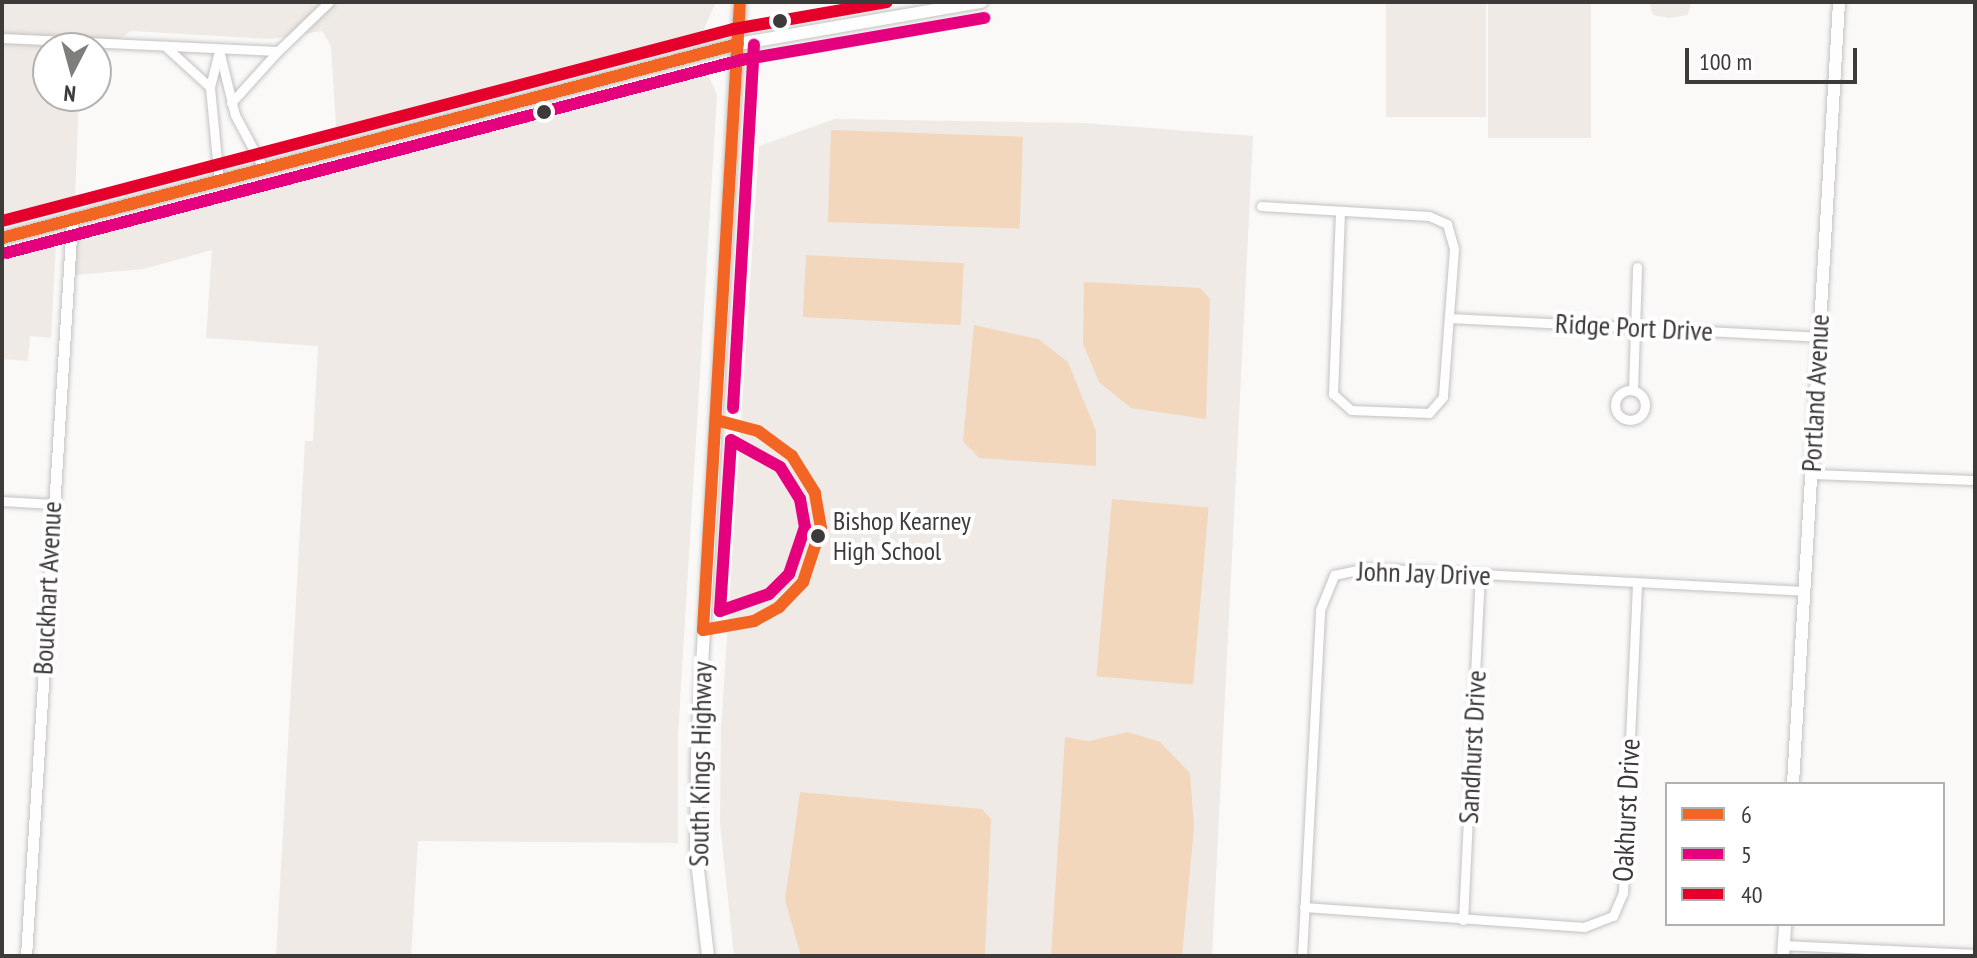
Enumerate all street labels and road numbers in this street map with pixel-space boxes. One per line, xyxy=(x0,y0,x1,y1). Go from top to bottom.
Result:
street label: Ridge Port Drive xyxy=(1554,306,1714,348)
street label: Portland Avenue xyxy=(1794,313,1836,473)
street label: Bouckhart Avenue xyxy=(26,500,68,676)
street label: John Jay Drive xyxy=(1356,554,1492,592)
street label: South Kings Highway xyxy=(681,661,719,867)
street label: Sandhurst Drive xyxy=(1451,669,1493,825)
street label: Oakhurst Drive xyxy=(1605,737,1647,883)

